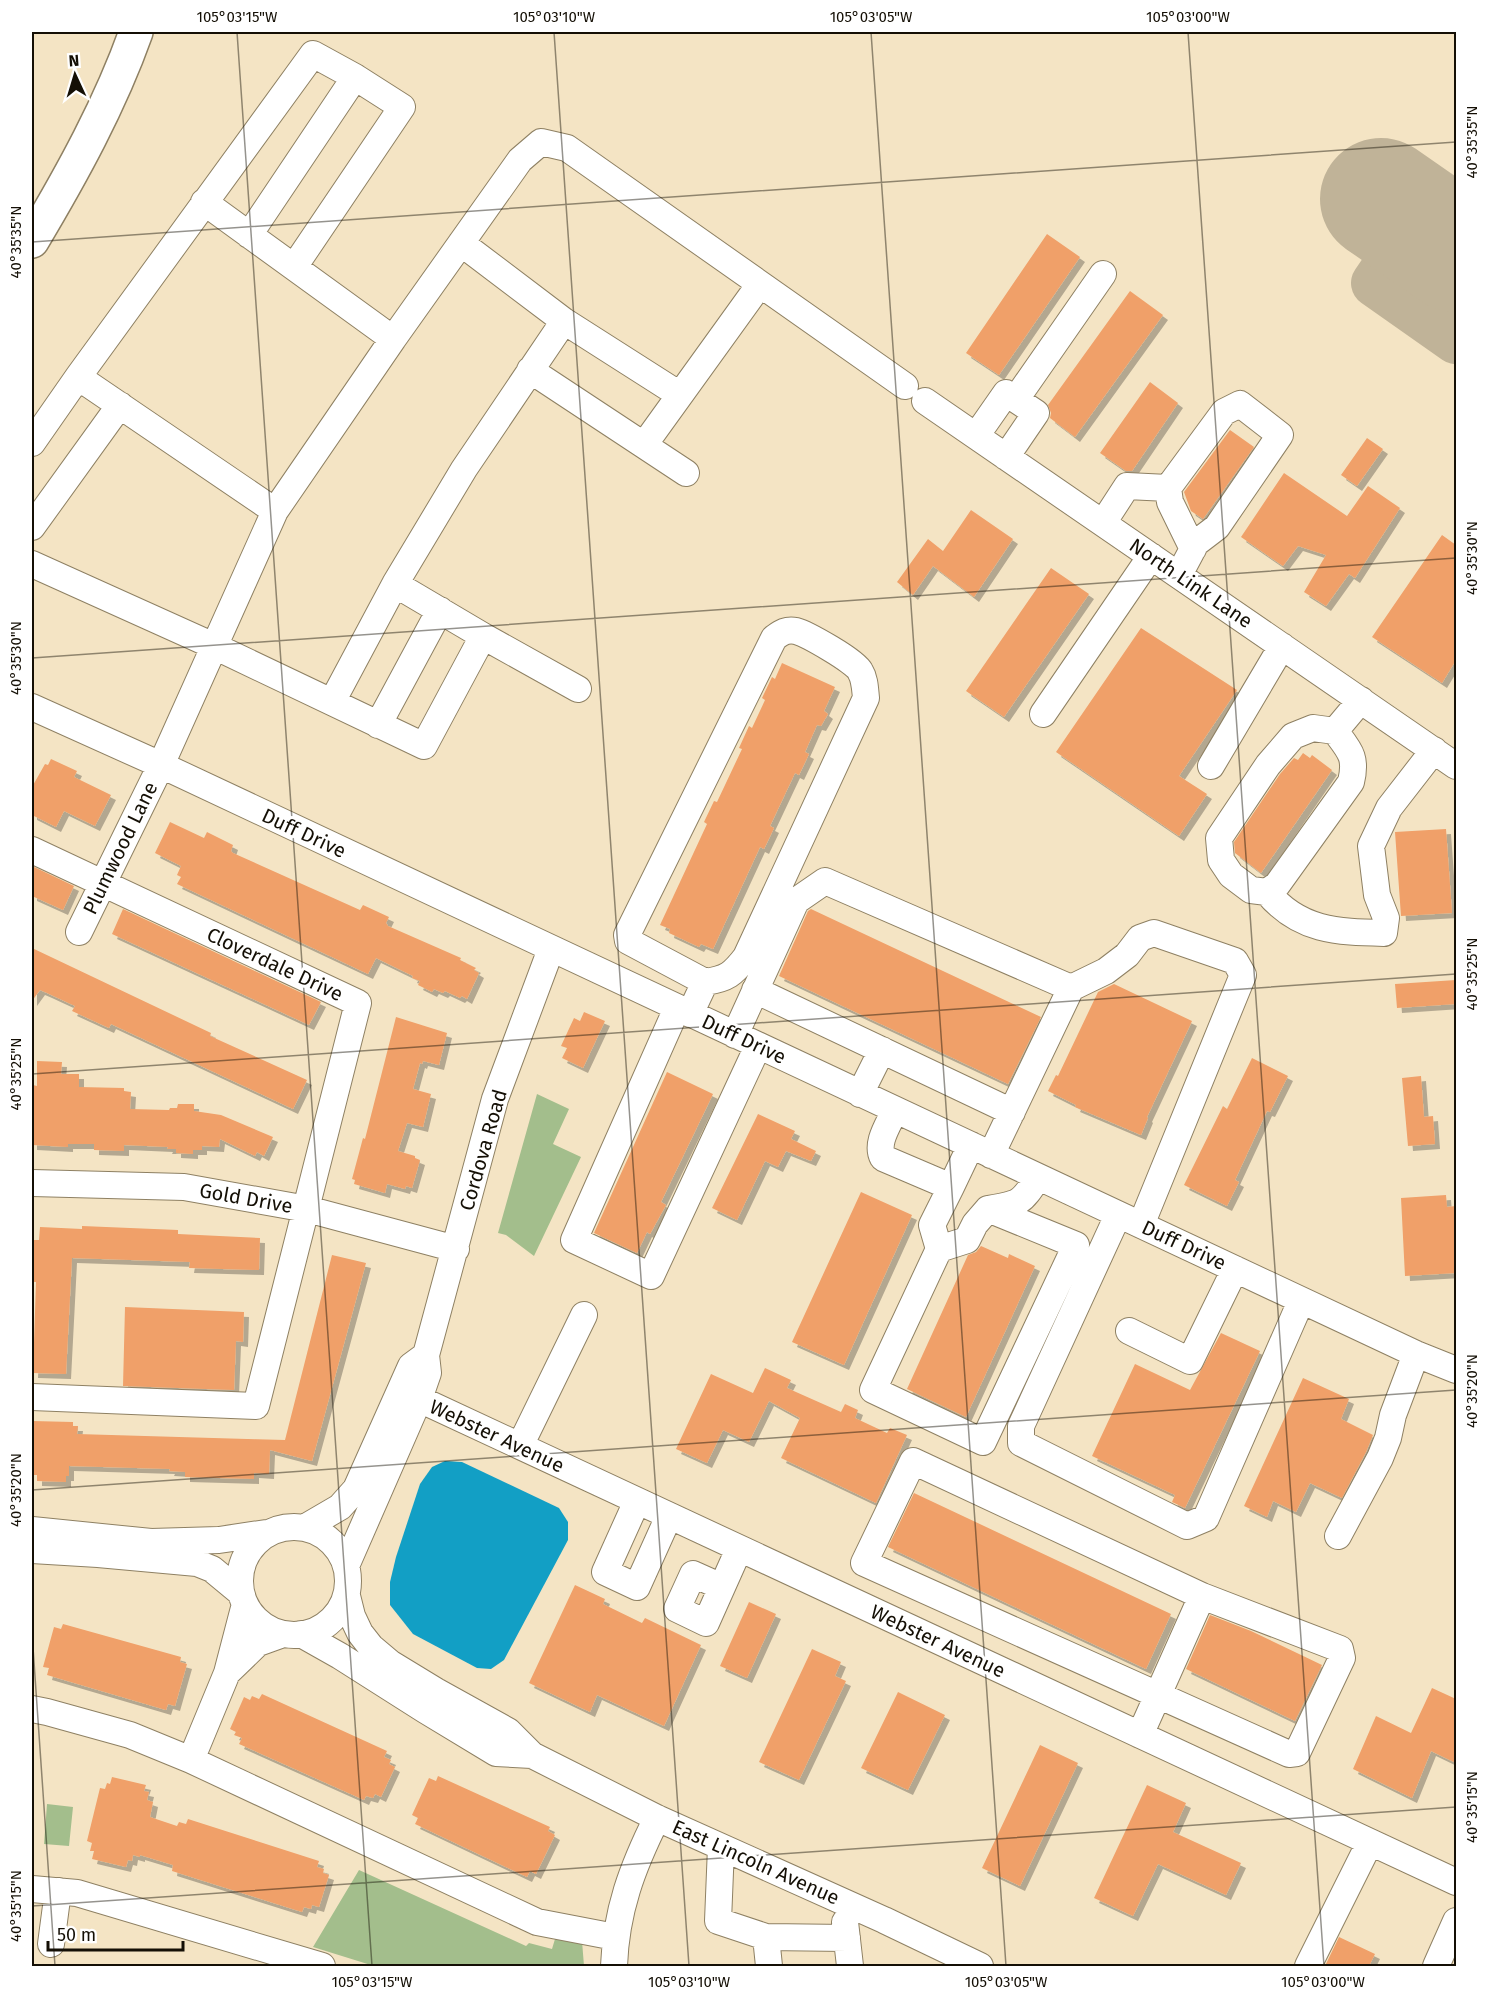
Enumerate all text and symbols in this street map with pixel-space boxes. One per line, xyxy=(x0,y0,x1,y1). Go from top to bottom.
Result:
text: 105°03'15"W xyxy=(196,8,278,26)
text: 105°03'10"W xyxy=(513,8,596,26)
text: 105°03'05"W xyxy=(830,8,913,26)
text: 105°03'00"W xyxy=(1146,8,1231,26)
north arrow xyxy=(45,45,105,105)
text: N xyxy=(68,51,80,70)
text: 40°35'35"N xyxy=(1463,106,1481,178)
text: 40°35'35"N xyxy=(7,206,25,278)
text: 40°35'30"N xyxy=(1463,521,1481,595)
street label: North Link Lane xyxy=(1125,533,1257,633)
text: 40°35'30"N xyxy=(7,621,25,695)
street label: Plumwood Lane xyxy=(78,778,162,918)
street label: Duff Drive xyxy=(258,803,350,863)
street label: Cloverdale Drive xyxy=(203,922,347,1006)
text: 40°35'25"N xyxy=(1463,938,1481,1010)
street label: Duff Drive xyxy=(698,1009,790,1069)
text: 40°35'25"N xyxy=(7,1038,25,1110)
street label: Cordova Road xyxy=(454,1087,512,1213)
street label: Gold Drive xyxy=(198,1178,294,1218)
street label: Duff Drive xyxy=(1138,1215,1230,1275)
text: 40°35'20"N xyxy=(1463,1354,1481,1428)
street label: Webster Avenue xyxy=(426,1394,568,1478)
text: 40°35'20"N xyxy=(7,1453,25,1527)
street label: Webster Avenue xyxy=(867,1599,1009,1683)
text: 40°35'15"N xyxy=(1463,1771,1481,1843)
street label: East Lincoln Avenue xyxy=(669,1814,843,1910)
text: 40°35'15"N xyxy=(7,1870,25,1942)
scale bar xyxy=(48,1914,183,1952)
text: 50 m xyxy=(57,1924,96,1946)
text: 105°03'15"W xyxy=(331,1973,413,1991)
text: 105°03'10"W xyxy=(648,1973,731,1991)
text: 105°03'05"W xyxy=(965,1973,1048,1991)
text: 105°03'00"W xyxy=(1281,1973,1366,1991)

